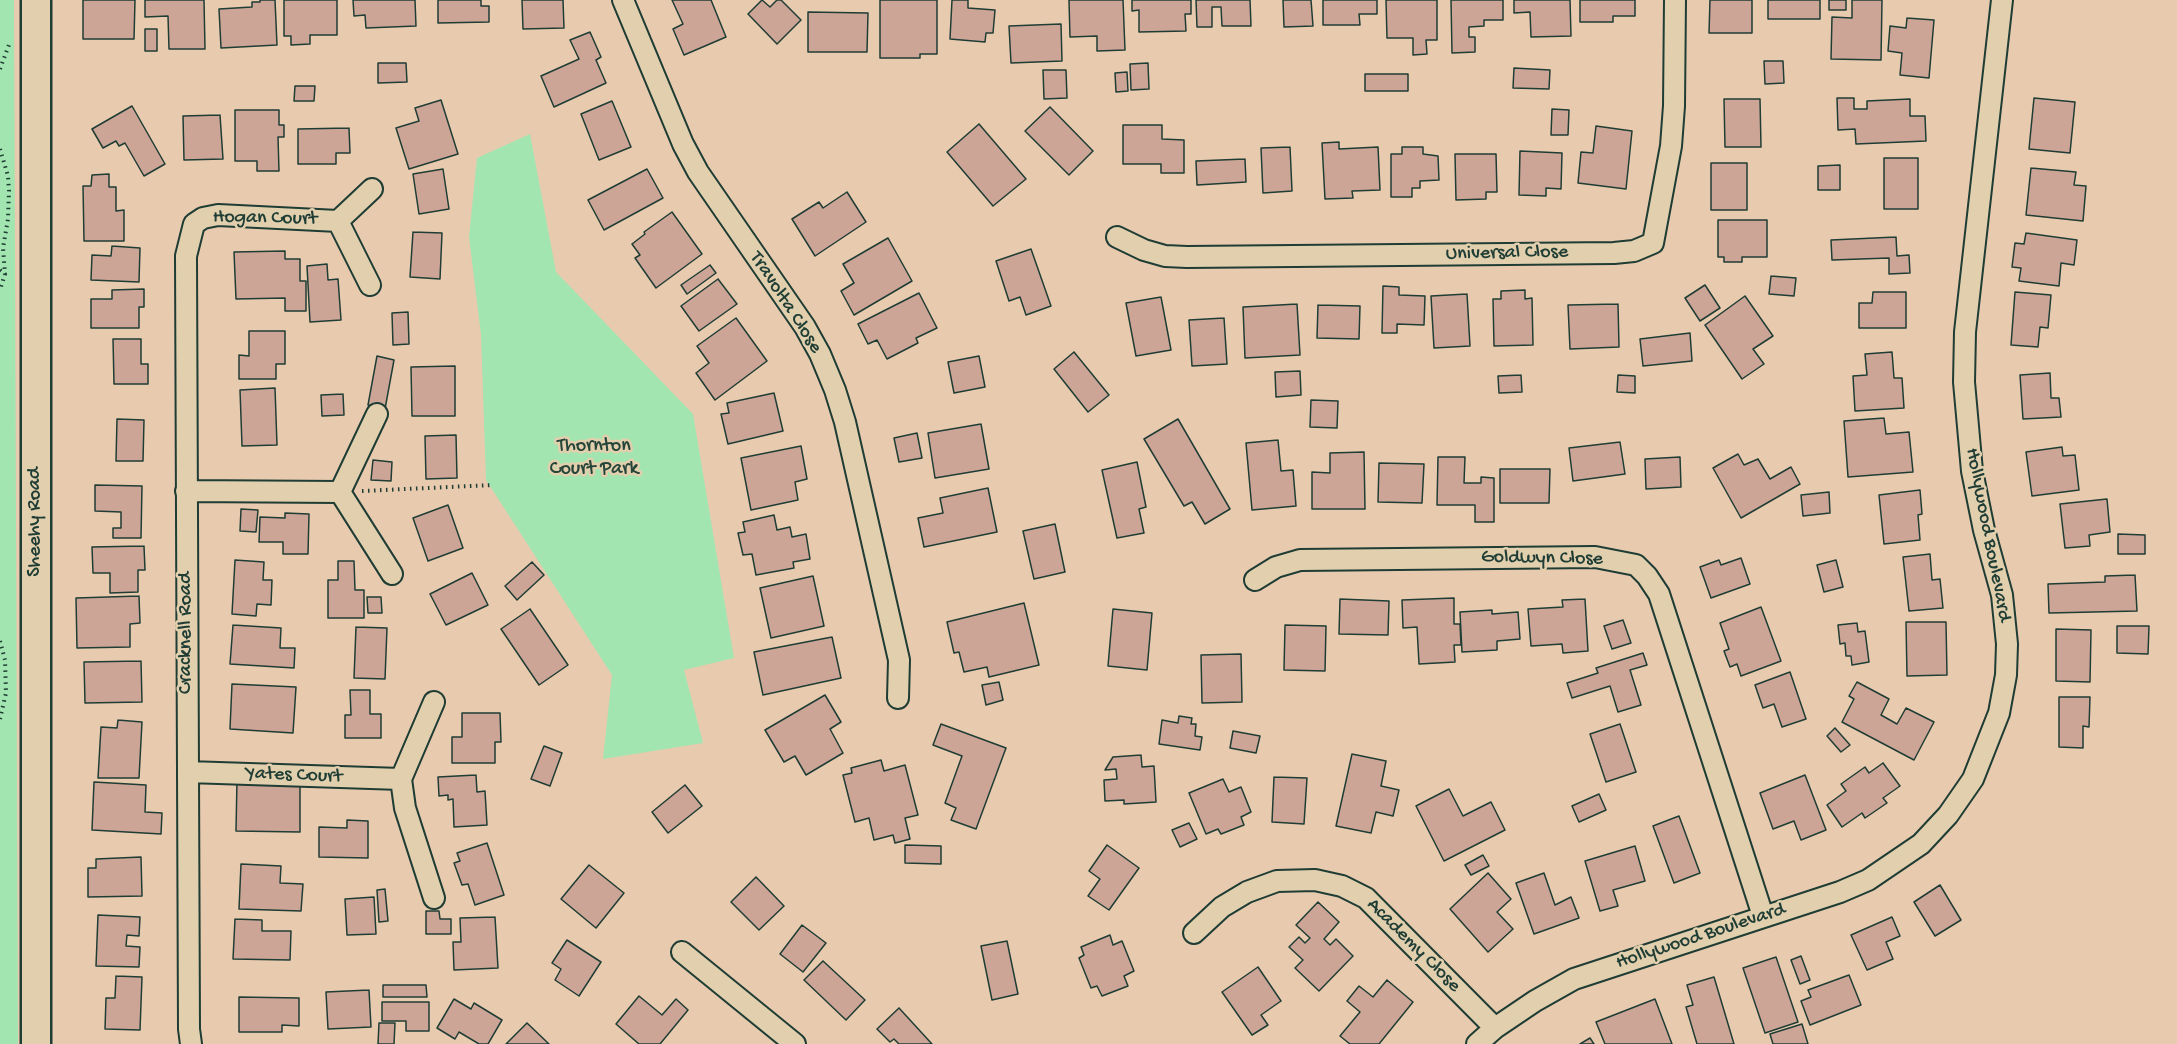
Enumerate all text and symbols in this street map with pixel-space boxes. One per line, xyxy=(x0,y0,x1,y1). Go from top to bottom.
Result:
street label: Hogan Court xyxy=(213,206,317,232)
street label: Universal Close xyxy=(1446,241,1568,267)
street label: Travolta Close xyxy=(743,247,827,359)
park label: Thornton Court Park xyxy=(550,435,638,482)
street label: Hollywood Boulevard xyxy=(1958,446,2016,624)
street label: Sheehy Road xyxy=(24,467,48,577)
street label: Goldwyn Close xyxy=(1481,546,1603,572)
street label: Cracknell Road xyxy=(175,572,199,694)
street label: Yates Court xyxy=(245,762,343,790)
street label: Academy Close xyxy=(1361,894,1465,998)
street label: Hollywood Boulevard xyxy=(1613,898,1789,976)

